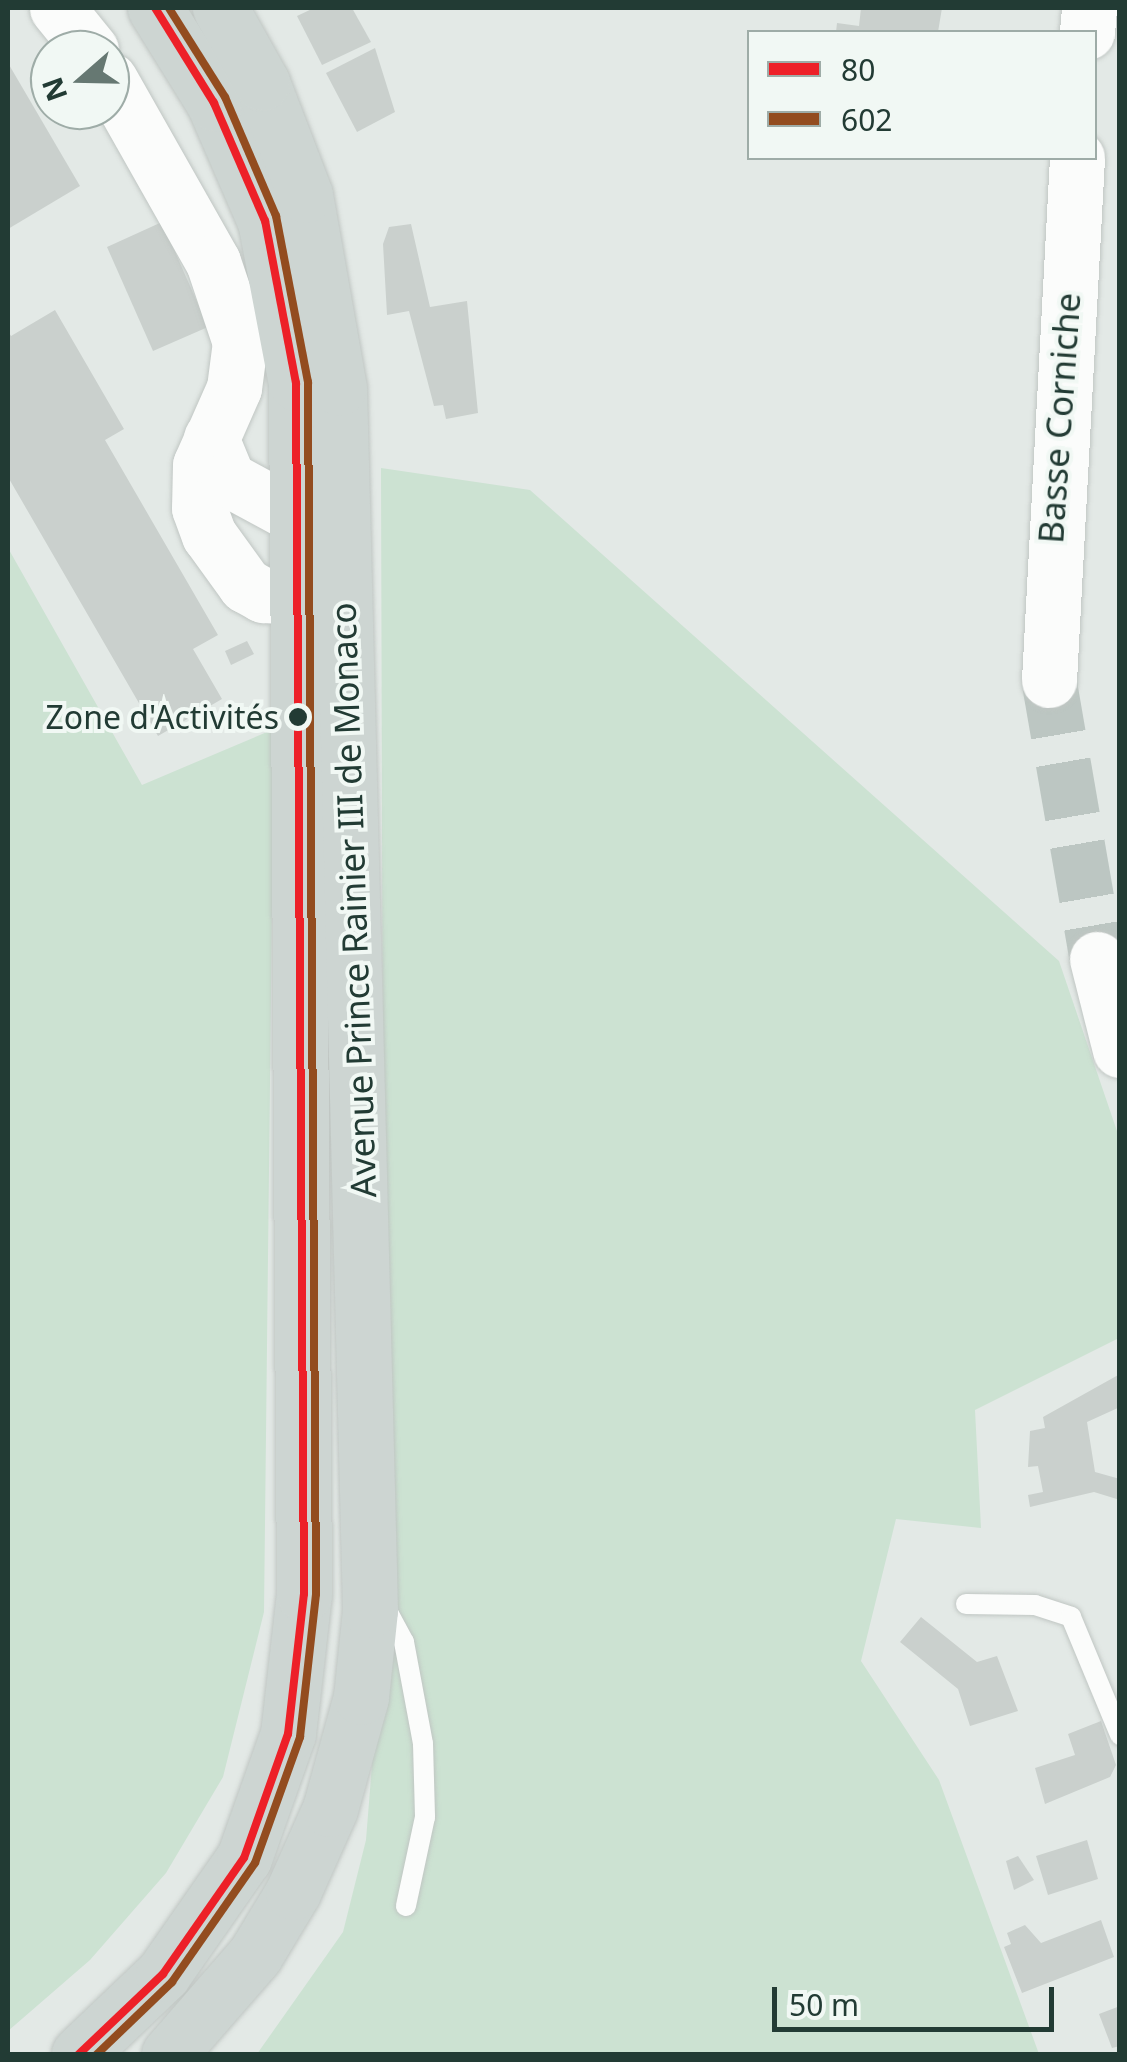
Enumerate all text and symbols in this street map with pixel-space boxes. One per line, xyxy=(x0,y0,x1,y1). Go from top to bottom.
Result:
north arrow xyxy=(30,30,130,130)
legend xyxy=(747,30,1097,160)
text: 80 xyxy=(841,49,875,90)
text: N xyxy=(32,72,75,107)
text: 602 xyxy=(841,99,892,140)
street label: Basse Corniche xyxy=(1029,291,1089,545)
street label: Avenue Prince Rainier III de Monaco xyxy=(322,602,384,1198)
place label: Zone d'Activités xyxy=(45,698,279,736)
marker: Zone d'Activités xyxy=(288,707,308,727)
scale bar xyxy=(777,1967,1060,2029)
text: 50 m xyxy=(789,1984,859,2025)

